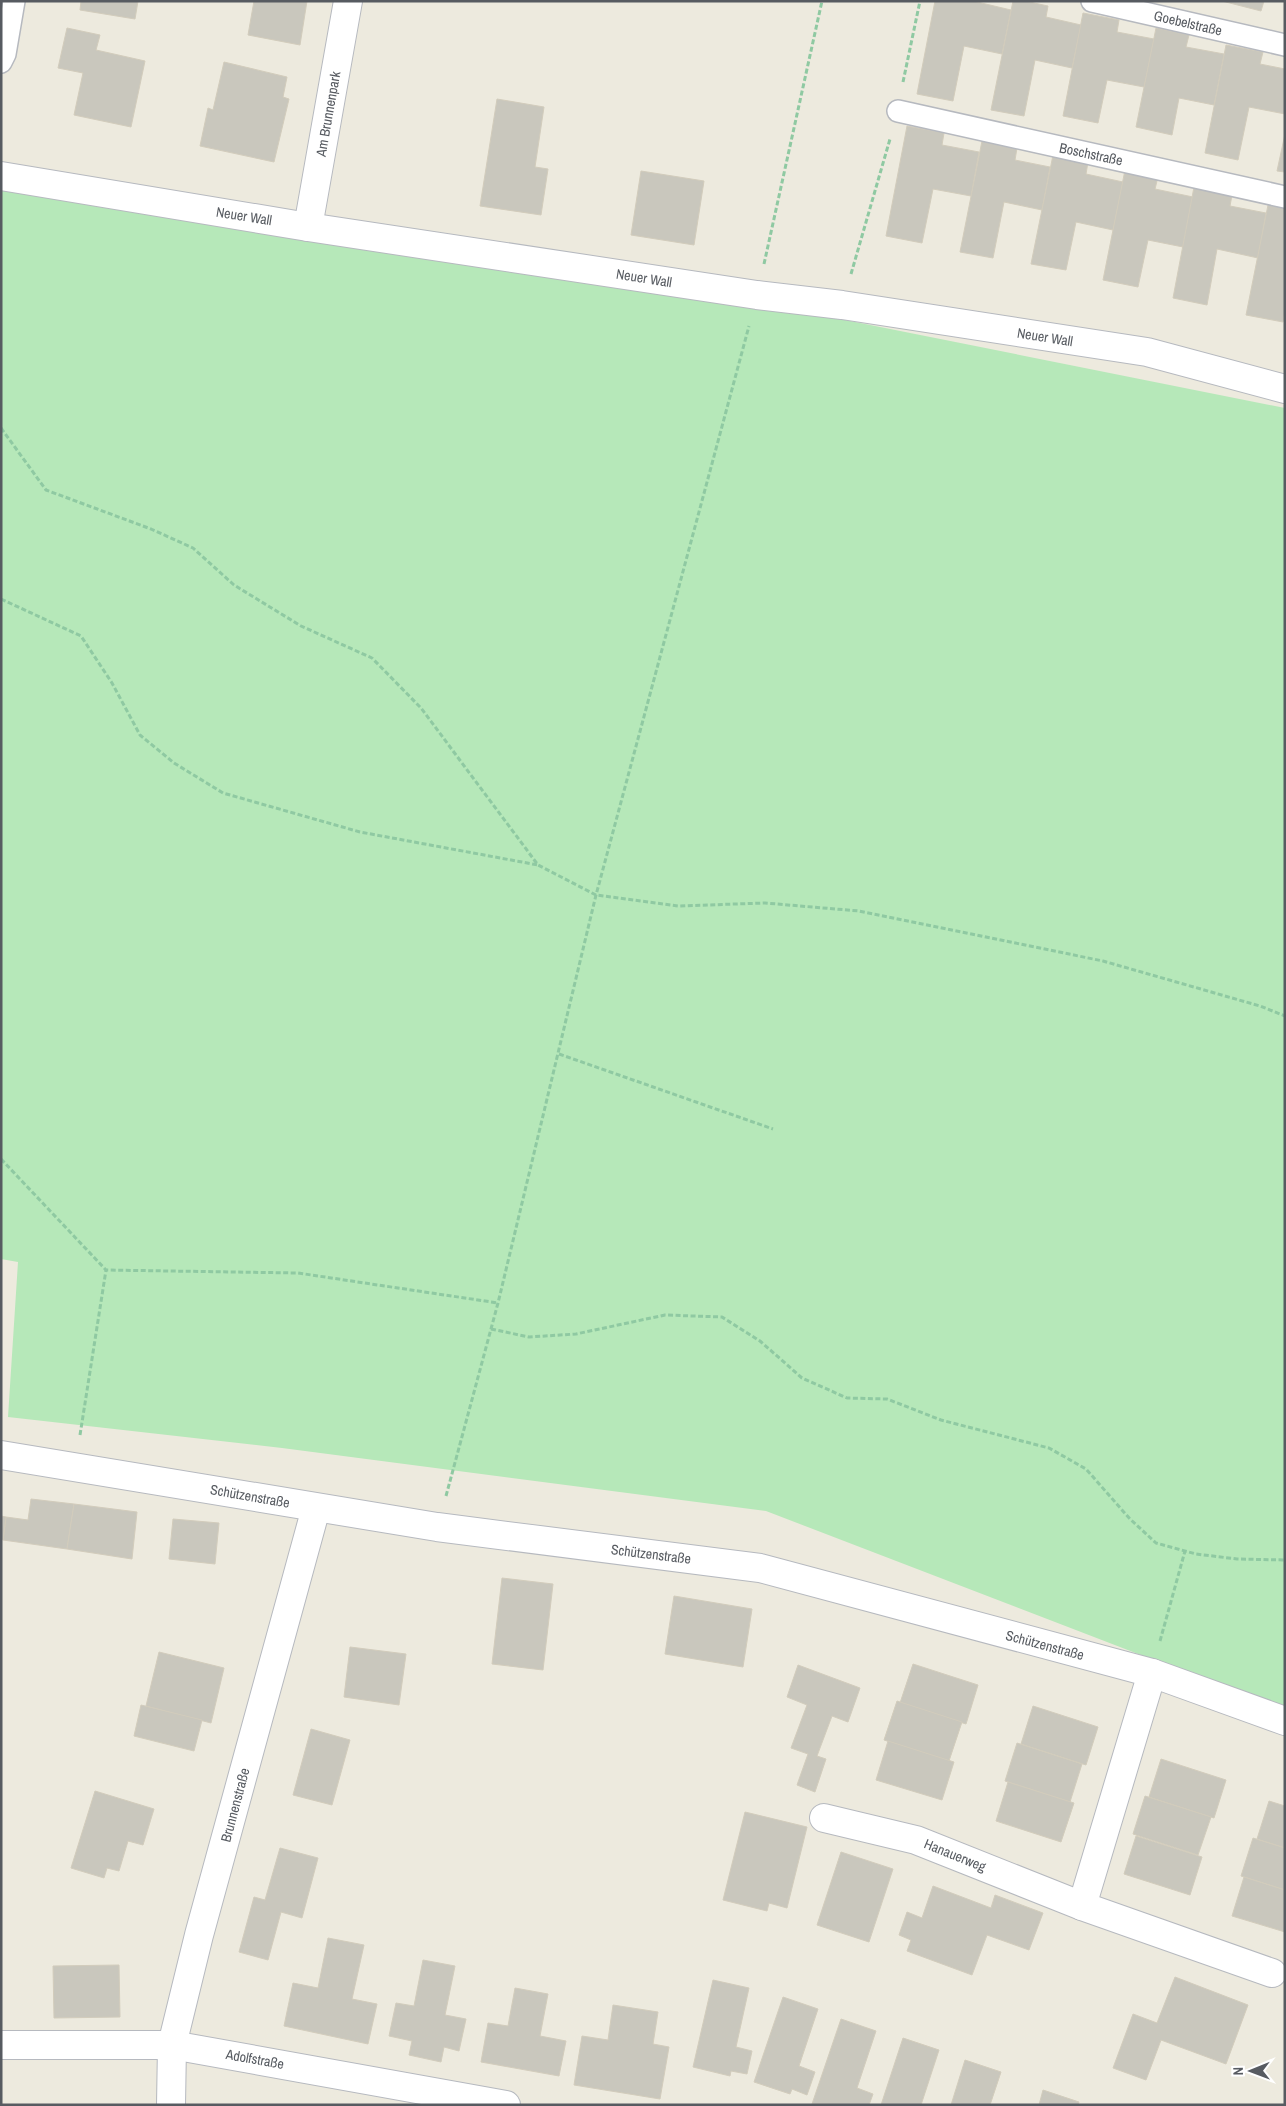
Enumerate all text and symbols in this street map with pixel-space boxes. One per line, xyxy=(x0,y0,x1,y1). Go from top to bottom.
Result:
street label: Goebelstraße xyxy=(1152,6,1224,40)
street label: Am Brunnenpark xyxy=(311,70,344,159)
street label: Boschstraße xyxy=(1058,138,1124,170)
street label: Neuer Wall xyxy=(215,203,273,229)
street label: Neuer Wall xyxy=(615,265,673,291)
street label: Neuer Wall xyxy=(1016,324,1074,350)
street label: Schützenstraße xyxy=(209,1480,291,1512)
street label: Schützenstraße xyxy=(610,1540,692,1568)
street label: Schützenstraße xyxy=(1004,1626,1086,1664)
street label: Brunnenstraße xyxy=(216,1766,254,1844)
street label: Hanauerweg xyxy=(921,1834,989,1876)
street label: Adolfstraße xyxy=(224,2045,285,2073)
north arrow xyxy=(1226,2046,1276,2096)
text: N xyxy=(1229,2067,1247,2076)

